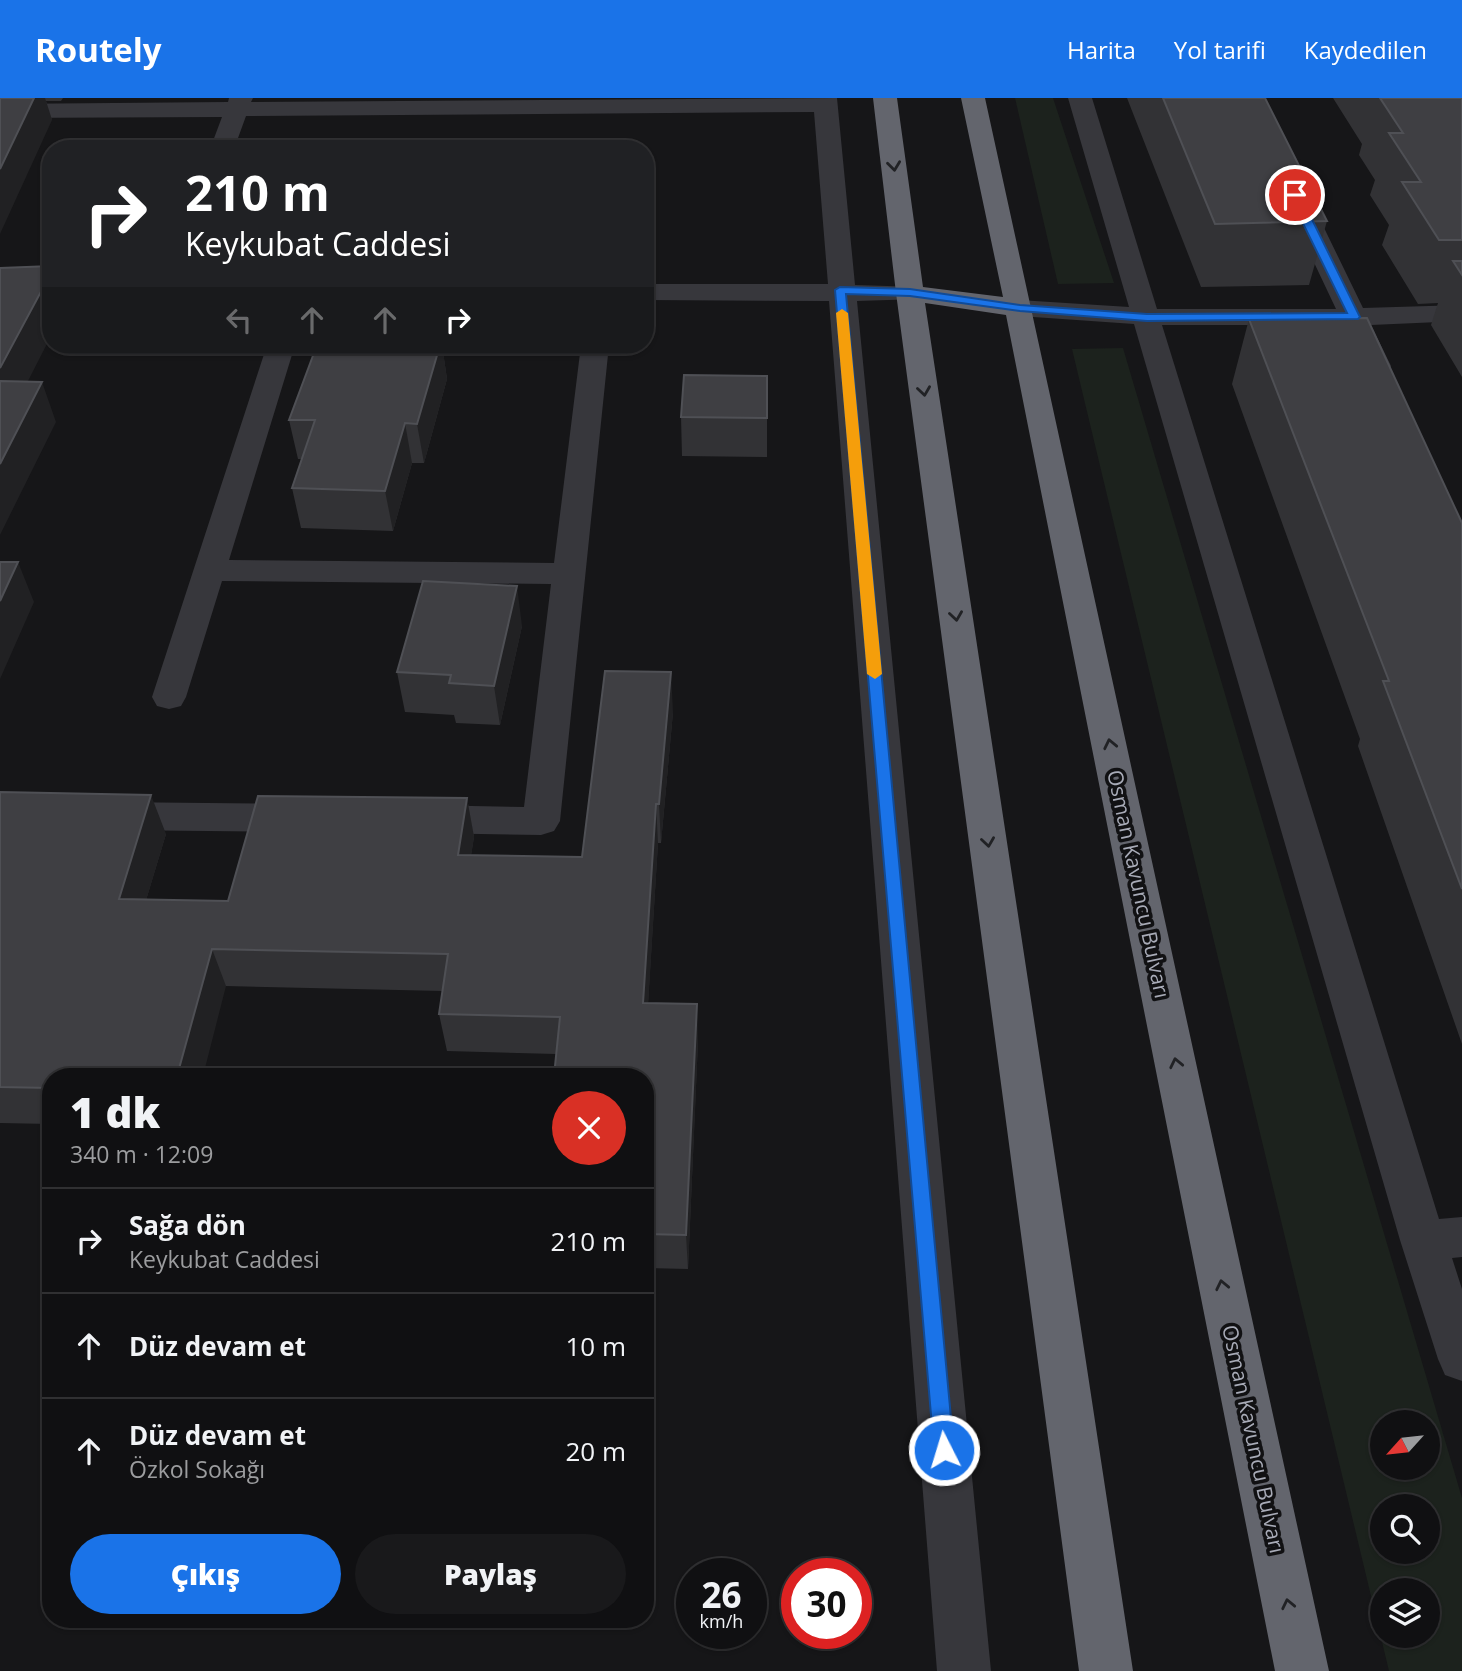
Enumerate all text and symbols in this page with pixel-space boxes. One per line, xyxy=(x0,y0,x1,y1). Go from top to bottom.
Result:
text: Routely xyxy=(35,27,162,72)
text: Harita xyxy=(1067,33,1136,66)
text: Yol tarifi xyxy=(1174,33,1266,66)
text: Kaydedilen xyxy=(1304,33,1427,66)
text: 210 m xyxy=(185,159,330,225)
one-way arrow xyxy=(886,160,901,172)
pin xyxy=(1265,165,1325,225)
icon: right xyxy=(70,168,161,259)
icon: arrive xyxy=(1276,176,1314,214)
text: Keykubat Caddesi xyxy=(185,222,451,265)
icon: left xyxy=(220,301,258,339)
icon: ahead xyxy=(293,301,331,339)
icon: ahead xyxy=(366,301,404,339)
icon: right xyxy=(439,301,477,339)
one-way arrow xyxy=(916,385,931,397)
one-way arrow xyxy=(948,611,963,622)
one-way arrow xyxy=(1103,738,1118,750)
street label: Osman Kavuncu Bulvarı xyxy=(1101,767,1177,1001)
one-way arrow xyxy=(980,836,995,848)
one-way arrow xyxy=(1169,1057,1184,1069)
text: 1 dk xyxy=(70,1083,160,1140)
button: close xyxy=(552,1091,626,1165)
text: 340 m · 12:09 xyxy=(70,1138,213,1170)
text: Sağa dön xyxy=(129,1207,246,1243)
icon: right xyxy=(70,1222,108,1260)
text: 210 m xyxy=(551,1223,626,1259)
text: Keykubat Caddesi xyxy=(129,1243,320,1275)
one-way arrow xyxy=(1216,1279,1231,1291)
street label: Osman Kavuncu Bulvarı xyxy=(1216,1322,1292,1556)
icon: ahead xyxy=(70,1327,108,1365)
text: Düz devam et xyxy=(129,1328,306,1364)
text: 10 m xyxy=(565,1328,626,1364)
north arrow xyxy=(1370,1410,1440,1480)
map controls xyxy=(1370,1410,1440,1648)
position arrow xyxy=(907,1413,981,1487)
text: Düz devam et xyxy=(129,1417,306,1453)
icon: ahead xyxy=(70,1432,108,1470)
text: 20 m xyxy=(565,1433,626,1469)
text: Özkol Sokağı xyxy=(129,1453,265,1485)
button: search xyxy=(1370,1494,1440,1564)
button: Çıkış xyxy=(70,1534,341,1614)
button: Paylaş xyxy=(355,1534,626,1614)
speed limit sign: 30 xyxy=(781,1558,872,1649)
text: 26 xyxy=(701,1571,742,1618)
button: layers xyxy=(1370,1578,1440,1648)
one-way arrow xyxy=(1282,1598,1297,1610)
text: km/h xyxy=(700,1609,743,1633)

